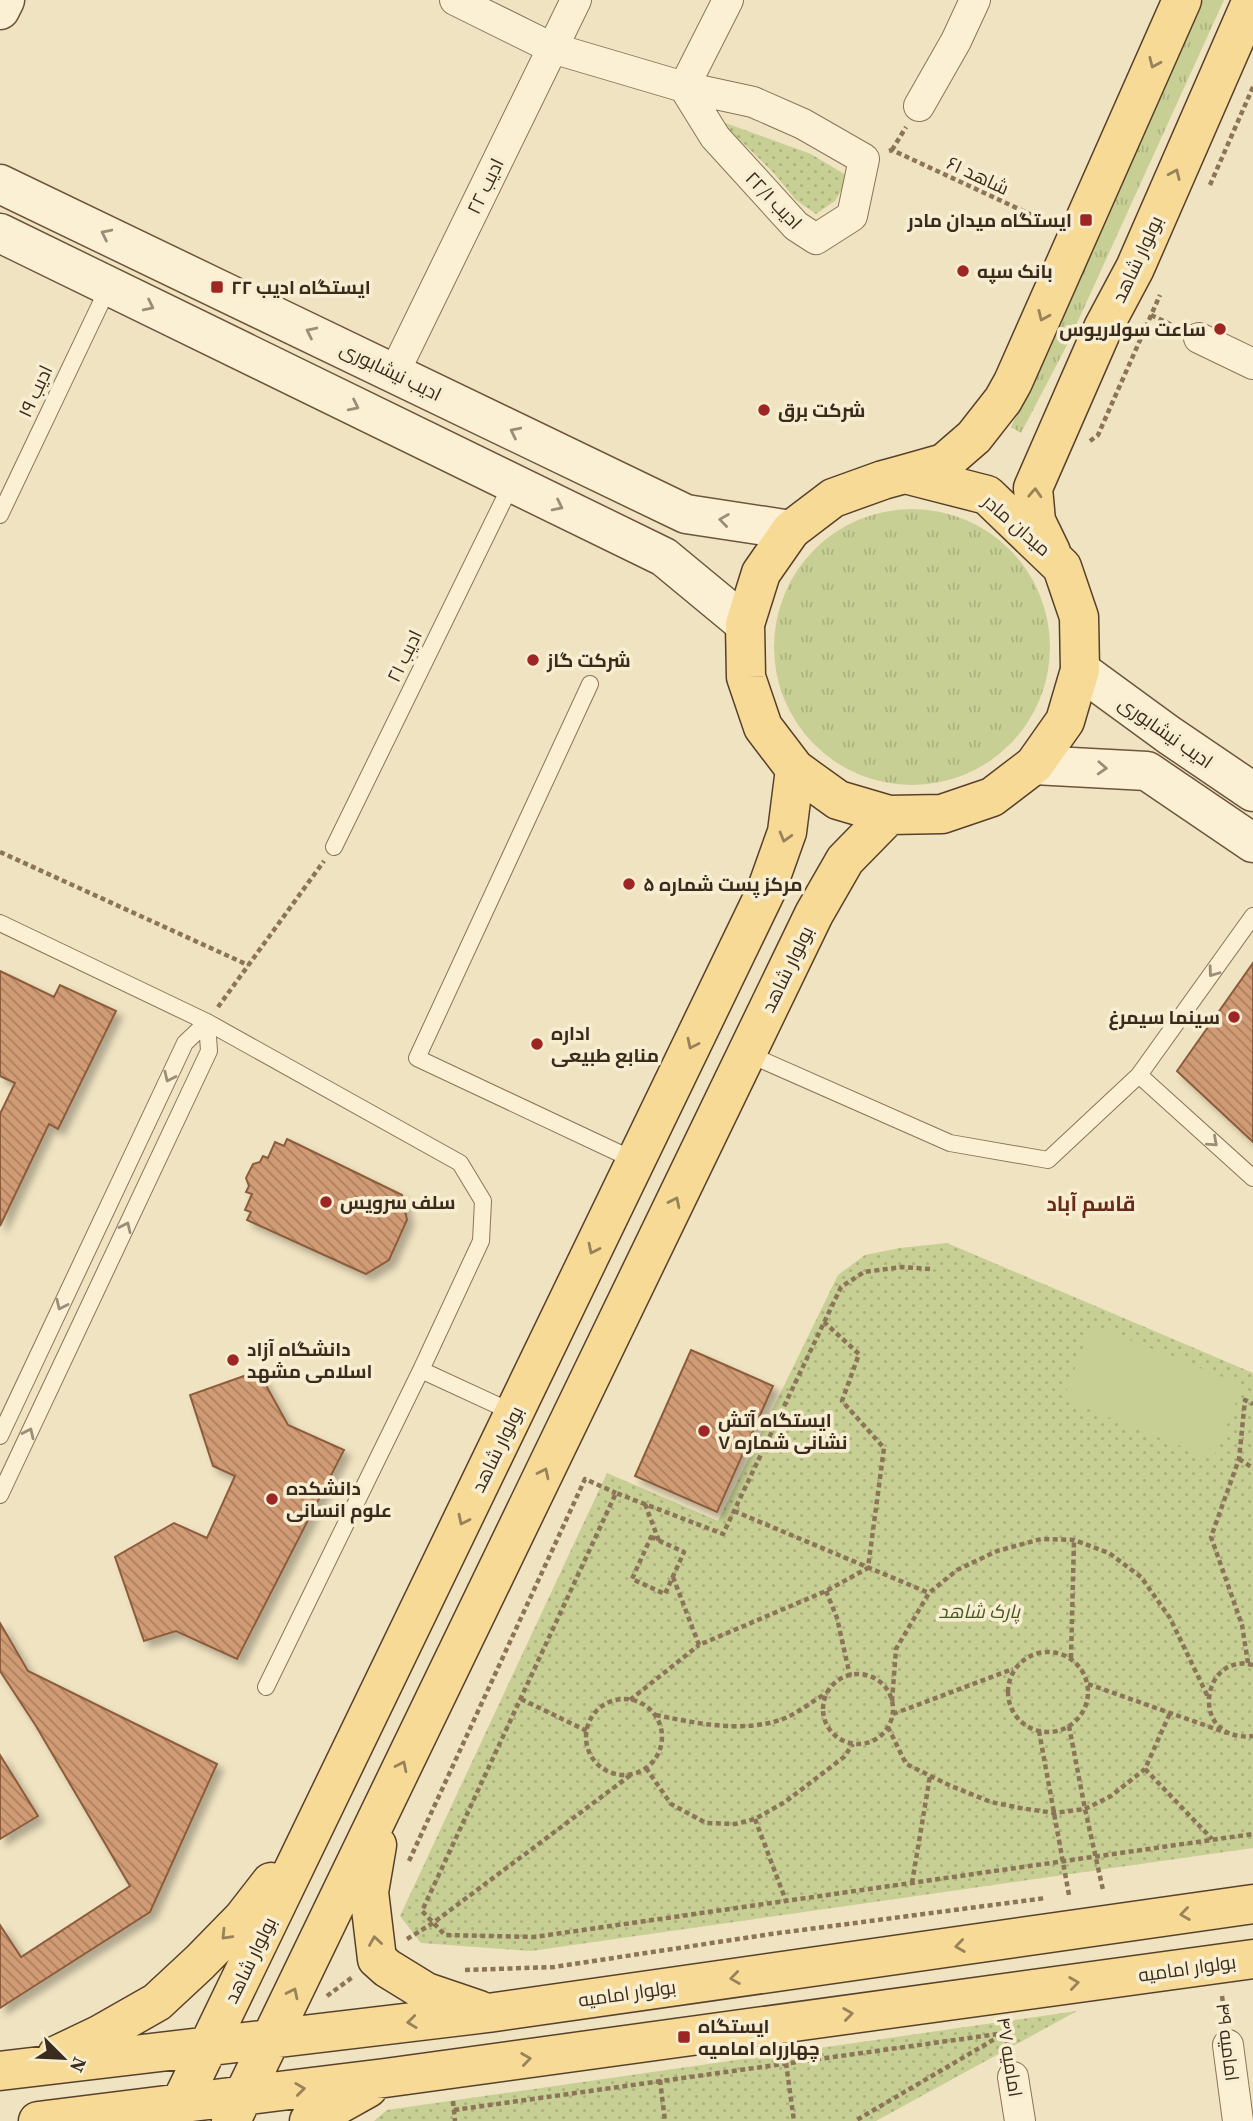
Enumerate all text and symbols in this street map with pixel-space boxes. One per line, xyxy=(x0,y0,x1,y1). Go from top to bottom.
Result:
one-way arrow xyxy=(1149,56,1163,68)
street label: شاهد ۶۱ xyxy=(943,149,1013,201)
street label: ادیب ۲۲ xyxy=(460,154,510,218)
street label: ادیب ۲۲/۱ xyxy=(740,165,808,235)
one-way arrow xyxy=(1167,169,1181,181)
place label: ایستگاه میدان مادر xyxy=(907,207,1072,233)
street label: بولوار شاهد xyxy=(1105,211,1169,307)
marker: ایستگاه میدان مادر xyxy=(1078,212,1094,228)
one-way arrow xyxy=(100,228,113,242)
place label: بانک سپه xyxy=(977,258,1053,284)
marker: بانک سپه xyxy=(955,263,971,279)
place label: ایستگاه ادیب ۲۲ xyxy=(231,274,371,300)
marker: ایستگاه ادیب ۲۲ xyxy=(209,279,225,295)
one-way arrow xyxy=(142,297,154,311)
one-way arrow xyxy=(1037,308,1051,321)
place label: ساعت سولاریوس xyxy=(1059,316,1206,342)
marker: ساعت سولاریوس xyxy=(1212,321,1228,337)
one-way arrow xyxy=(306,327,318,341)
street label: ادیب نیشابوری xyxy=(336,335,446,407)
street label: ادیب ۱۹ xyxy=(12,361,58,421)
one-way arrow xyxy=(347,397,359,411)
place label: شرکت برق xyxy=(778,397,865,423)
marker: شرکت برق xyxy=(756,402,772,418)
one-way arrow xyxy=(510,426,522,440)
one-way arrow xyxy=(1028,487,1043,498)
street label: میدان مادر xyxy=(977,488,1057,562)
one-way arrow xyxy=(551,497,563,511)
one-way arrow xyxy=(718,512,730,527)
street label: ادیب ۲۱ xyxy=(380,625,428,687)
place label: شرکت گاز xyxy=(546,647,631,673)
marker: شرکت گاز xyxy=(525,652,541,668)
street label: ادیب نیشابوری xyxy=(1113,690,1219,774)
one-way arrow xyxy=(1097,761,1108,776)
one-way arrow xyxy=(778,830,793,842)
place label: مرکز پست شماره ۵ xyxy=(643,871,803,898)
marker: مرکز پست شماره ۵ xyxy=(621,876,637,892)
street label: بولوار شاهد xyxy=(755,921,819,1017)
one-way arrow xyxy=(1209,964,1221,977)
place label: سینما سیمرغ xyxy=(1108,1004,1220,1031)
marker: سینما سیمرغ xyxy=(1226,1009,1242,1025)
place label: اداره منابع طبیعی xyxy=(551,1020,659,1069)
marker: اداره منابع طبیعی xyxy=(529,1036,545,1052)
one-way arrow xyxy=(687,1037,701,1049)
one-way arrow xyxy=(163,1070,177,1082)
one-way arrow xyxy=(1205,1134,1218,1146)
place label: سلف سرویس xyxy=(340,1189,456,1215)
district label: قاسم آباد xyxy=(1046,1189,1136,1218)
marker: سلف سرویس xyxy=(318,1194,334,1210)
one-way arrow xyxy=(666,1197,680,1209)
one-way arrow xyxy=(118,1222,132,1234)
one-way arrow xyxy=(588,1242,602,1254)
one-way arrow xyxy=(56,1298,70,1310)
place label: دانشگاه آزاد اسلامی مشهد xyxy=(247,1336,372,1384)
marker: دانشگاه آزاد اسلامی مشهد xyxy=(225,1352,241,1368)
street label: بولوار شاهد xyxy=(465,1401,529,1497)
place label: ایستگاه آتش نشانی شماره ۷ xyxy=(718,1407,847,1455)
marker: ایستگاه آتش نشانی شماره ۷ xyxy=(696,1423,712,1439)
one-way arrow xyxy=(21,1428,35,1440)
one-way arrow xyxy=(535,1468,549,1480)
place label: دانشکده علوم انسانی xyxy=(286,1475,392,1524)
marker: دانشکده علوم انسانی xyxy=(264,1491,280,1507)
one-way arrow xyxy=(457,1513,471,1525)
park label: پارک شاهد xyxy=(938,1598,1021,1624)
one-way arrow xyxy=(394,1761,408,1774)
one-way arrow xyxy=(1180,1906,1191,1921)
street label: بولوار شاهد xyxy=(218,1912,282,2008)
one-way arrow xyxy=(222,1927,235,1940)
one-way arrow xyxy=(367,1936,382,1947)
one-way arrow xyxy=(954,1938,966,1953)
street label: بولوار امامیه xyxy=(1136,1948,1238,1988)
one-way arrow xyxy=(729,1970,741,1985)
street label: بولوار امامیه xyxy=(576,1973,678,2013)
one-way arrow xyxy=(1068,1976,1080,1991)
one-way arrow xyxy=(284,1988,298,2000)
street label: امامیه ۴۹ xyxy=(1210,2001,1246,2083)
one-way arrow xyxy=(843,2007,854,2022)
place label: ایستگاه چهارراه امامیه xyxy=(698,2013,820,2062)
one-way arrow xyxy=(407,2014,418,2029)
street label: امامیه ۴۷ xyxy=(991,2015,1029,2099)
north arrow xyxy=(28,2023,98,2093)
marker: ایستگاه چهارراه امامیه xyxy=(676,2029,692,2045)
one-way arrow xyxy=(520,2051,532,2066)
text: N xyxy=(64,2053,93,2077)
one-way arrow xyxy=(295,2081,306,2096)

